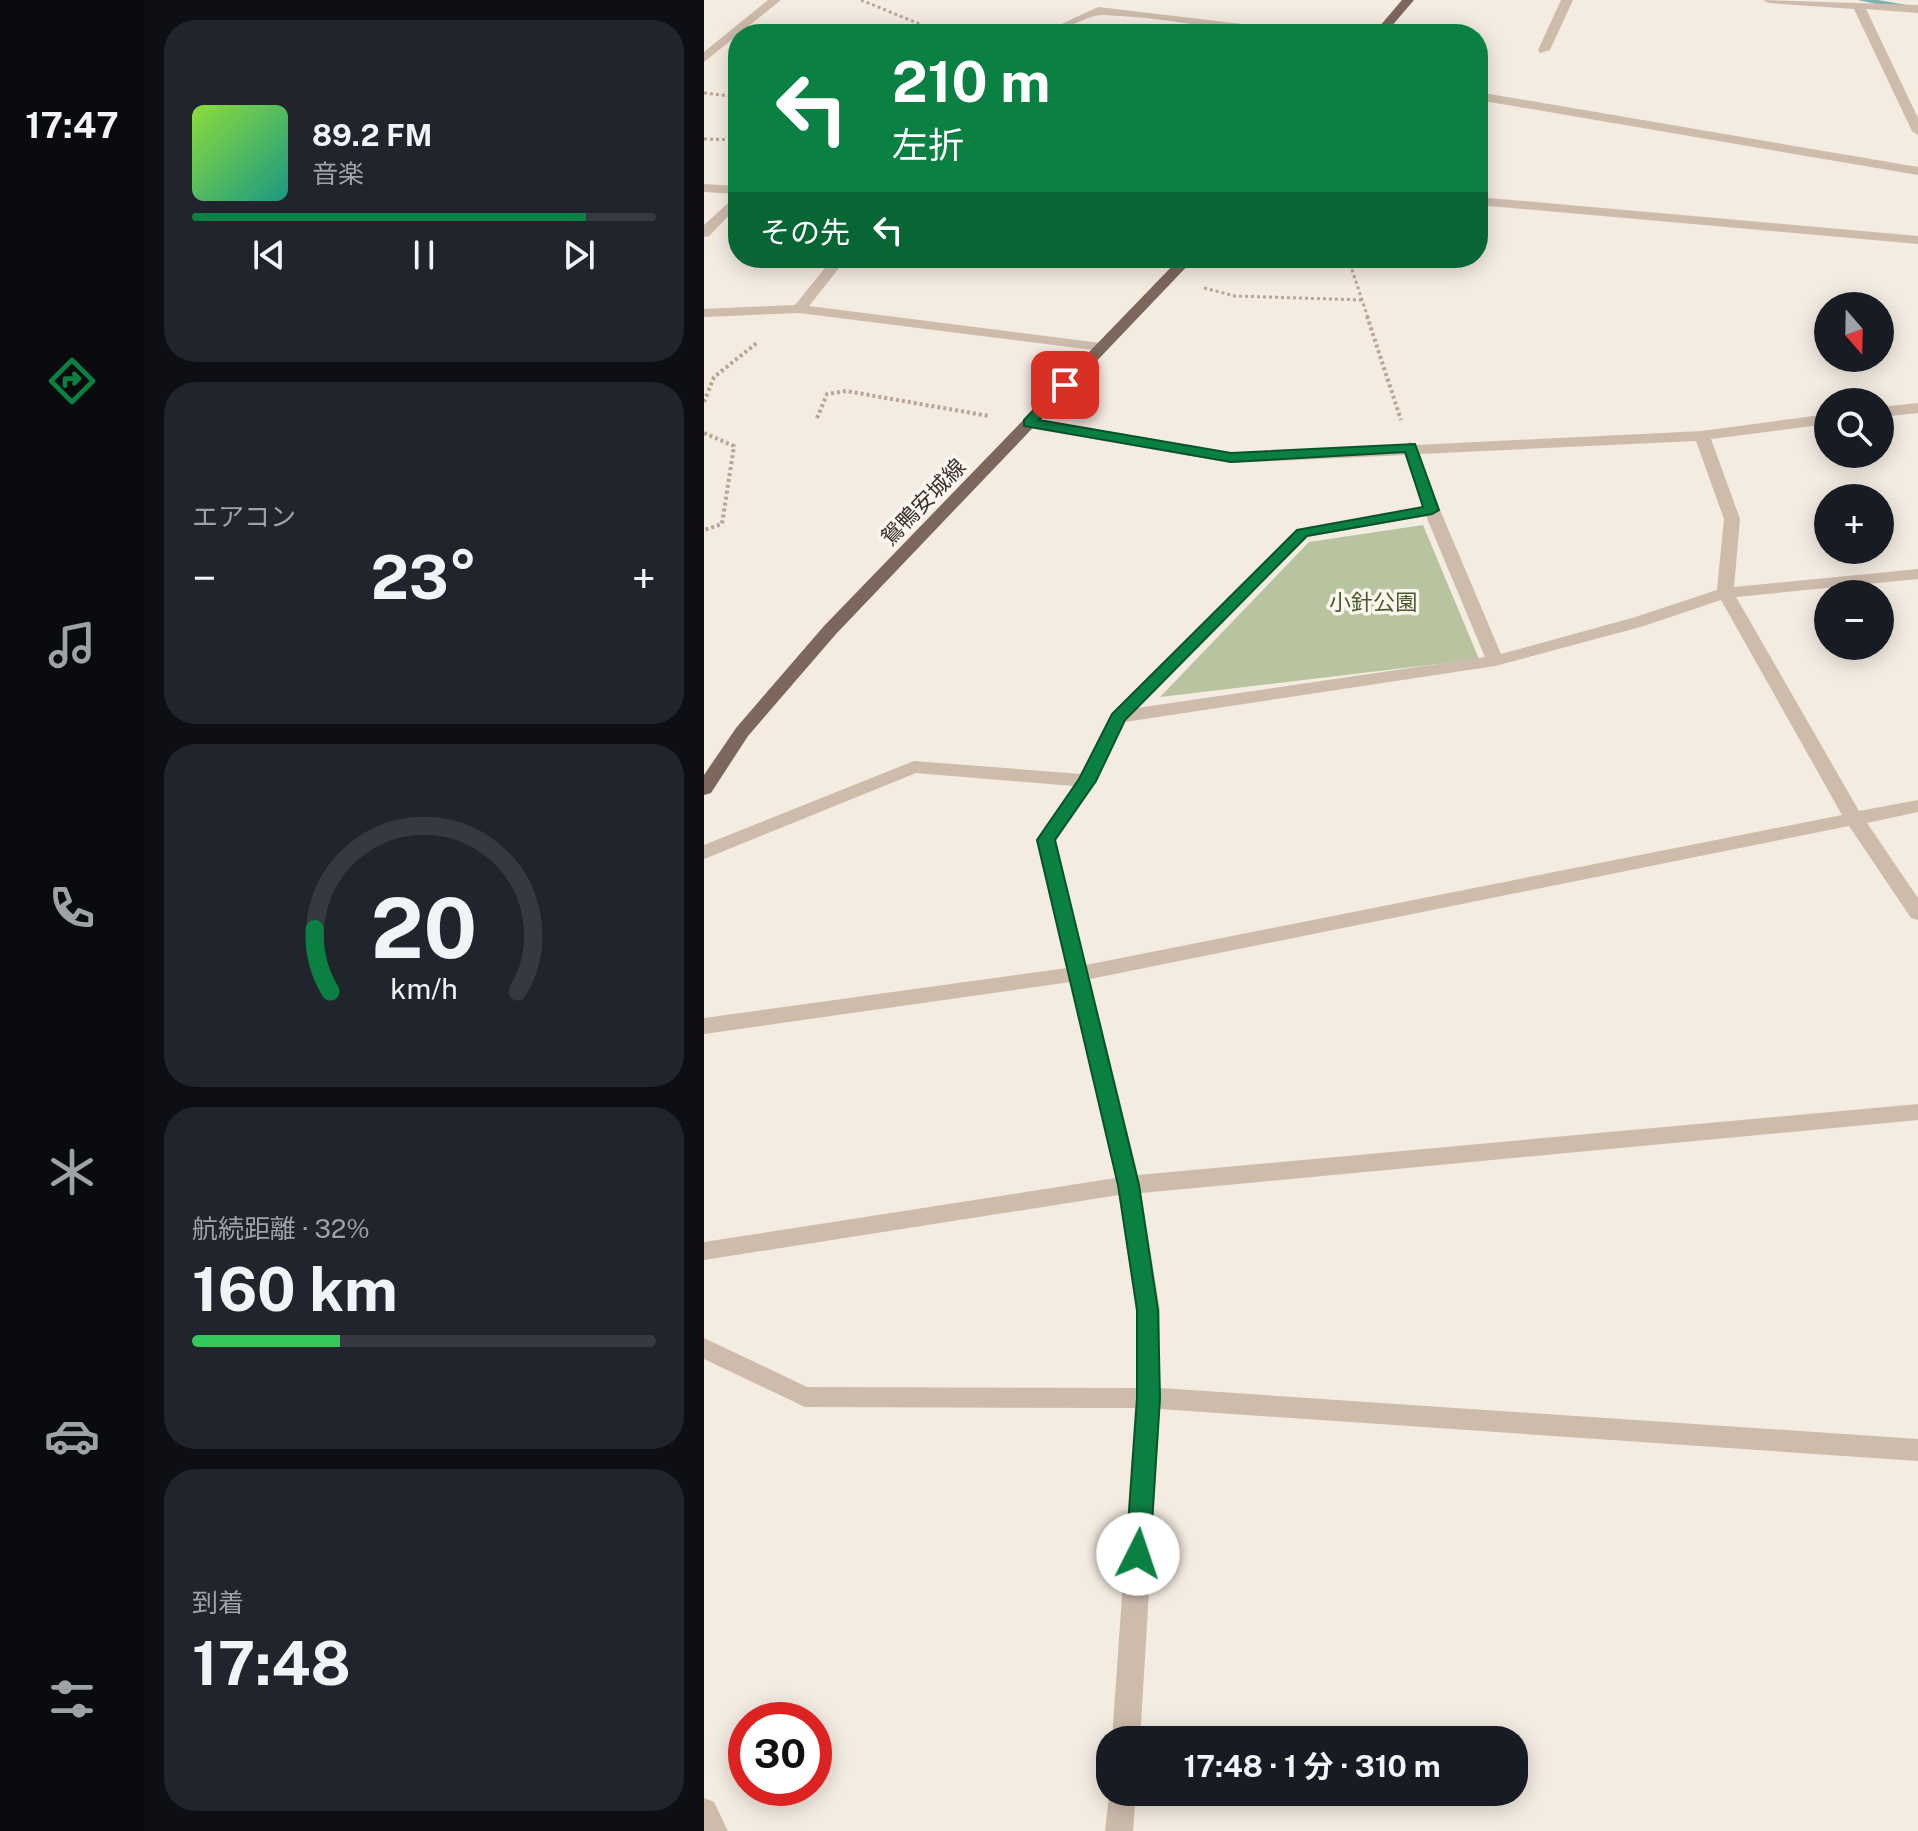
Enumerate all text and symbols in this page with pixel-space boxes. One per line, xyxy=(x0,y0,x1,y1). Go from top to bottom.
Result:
text: 210 m xyxy=(892,49,1050,115)
icon: left xyxy=(760,56,864,160)
text: 17:47 xyxy=(25,104,119,146)
text: 89.2 FM xyxy=(312,117,432,153)
text: 左折 xyxy=(892,124,964,166)
text: 音楽 xyxy=(312,158,364,189)
icon: left xyxy=(866,208,910,252)
text: その先 xyxy=(760,214,850,250)
icon: previous xyxy=(247,233,291,277)
icon: pause xyxy=(402,233,446,277)
icon: next xyxy=(557,233,601,277)
north arrow xyxy=(1814,292,1894,372)
map controls xyxy=(1814,292,1894,660)
pin xyxy=(1031,351,1099,419)
icon: directions xyxy=(44,353,100,409)
icon: arrive xyxy=(1043,363,1087,407)
button: search xyxy=(1814,388,1894,468)
street label: 鴛鴨安城線 xyxy=(875,453,971,551)
button: + xyxy=(1814,484,1894,564)
text: エアコン xyxy=(192,501,296,532)
text: 23° xyxy=(371,542,477,613)
text: − xyxy=(192,552,216,604)
text: + xyxy=(632,552,656,604)
button: − xyxy=(1814,580,1894,660)
park label: 小針公園 xyxy=(1329,589,1417,615)
icon: music xyxy=(44,617,100,673)
text: 20 xyxy=(371,878,477,976)
icon: phone xyxy=(44,880,100,936)
text: km/h xyxy=(390,972,458,1005)
icon: climate xyxy=(44,1144,100,1200)
text: 航続距離 · 32% xyxy=(192,1213,370,1244)
text: 160 km xyxy=(192,1254,398,1325)
icon: car xyxy=(44,1408,100,1464)
position arrow xyxy=(1096,1512,1180,1596)
text: 到着 xyxy=(192,1587,244,1618)
text: 17:48 xyxy=(192,1628,351,1699)
icon: filters xyxy=(44,1671,100,1727)
speed limit sign: 30 xyxy=(728,1702,832,1806)
text: 17:48 · 1 分 · 310 m xyxy=(1183,1748,1441,1784)

